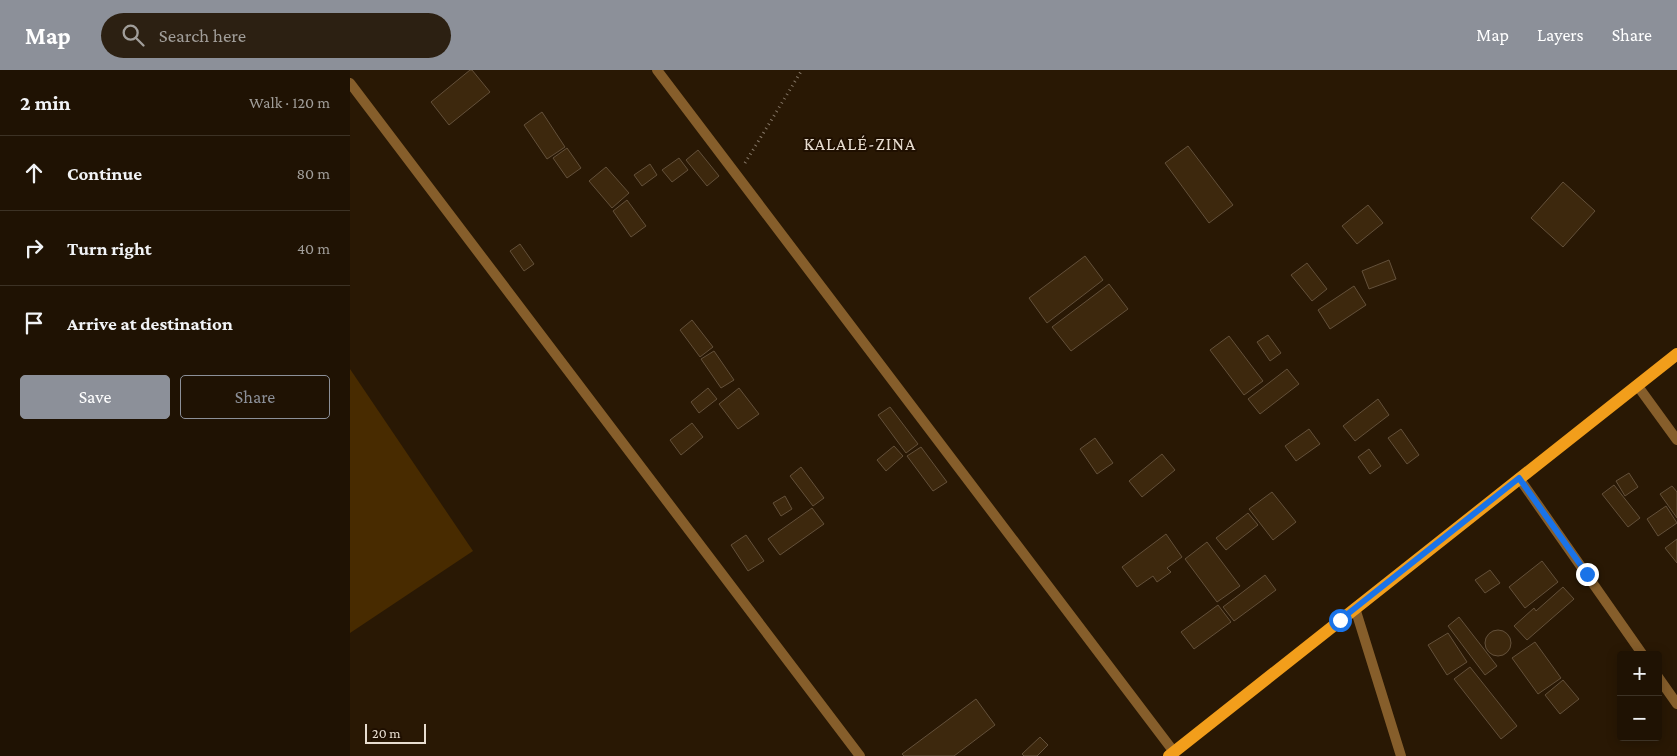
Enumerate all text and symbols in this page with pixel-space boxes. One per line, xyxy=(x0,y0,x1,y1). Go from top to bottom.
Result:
search box xyxy=(101,13,451,58)
icon: search xyxy=(119,21,147,49)
text: Map xyxy=(25,22,71,49)
text: Search here xyxy=(159,25,246,46)
text: Map xyxy=(1476,25,1509,45)
text: Layers xyxy=(1537,25,1584,45)
text: Share xyxy=(1612,25,1652,45)
text: 2 min xyxy=(20,91,71,115)
text: Walk · 120 m xyxy=(249,94,330,111)
district label: KALALÉ-ZINA xyxy=(804,134,916,154)
icon: ahead xyxy=(20,159,48,187)
text: Continue xyxy=(67,163,142,184)
text: 80 m xyxy=(296,165,330,182)
icon: right xyxy=(20,234,48,262)
text: Turn right xyxy=(67,238,152,259)
text: 40 m xyxy=(297,240,330,257)
icon: arrive xyxy=(20,309,48,337)
text: Arrive at destination xyxy=(67,313,233,334)
button: Save xyxy=(20,375,170,419)
button: Share xyxy=(180,375,330,419)
route end xyxy=(1576,563,1599,586)
route start xyxy=(1329,609,1352,632)
map controls xyxy=(1617,651,1662,741)
button: + xyxy=(1617,651,1662,696)
button: − xyxy=(1617,696,1662,741)
scale bar xyxy=(365,721,426,744)
text: 20 m xyxy=(372,725,400,741)

